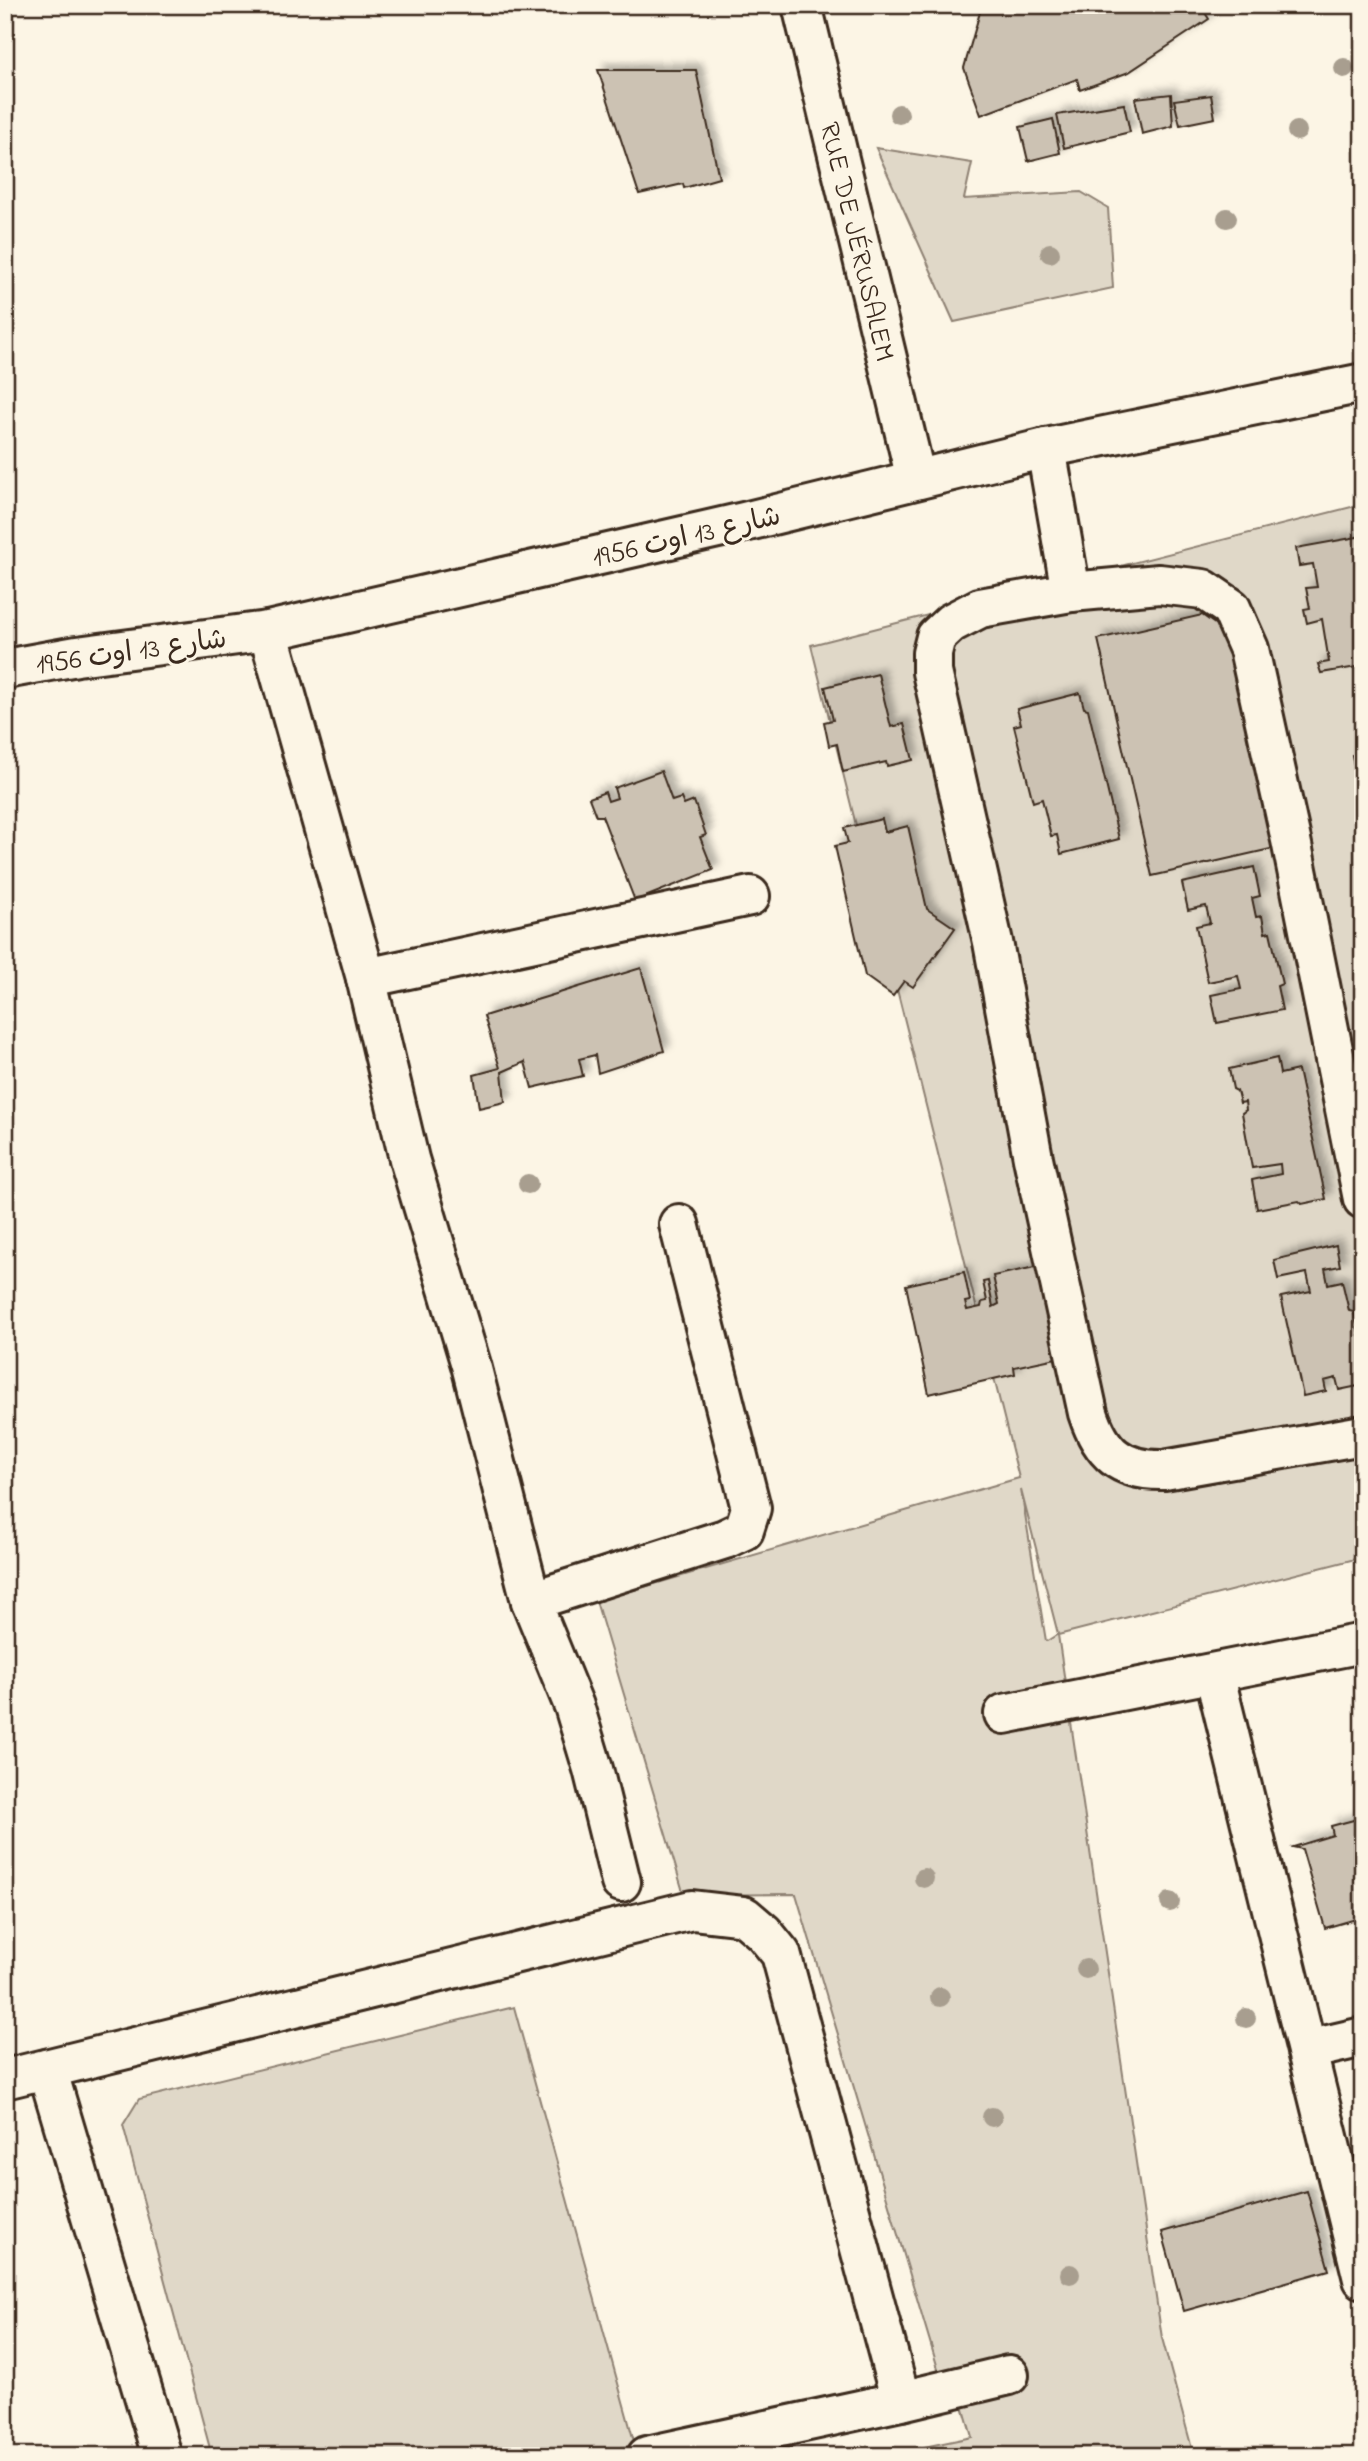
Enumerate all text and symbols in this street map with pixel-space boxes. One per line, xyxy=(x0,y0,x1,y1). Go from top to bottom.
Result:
street label: RUE DE JÉRUSALEM xyxy=(807,118,904,366)
street label: شارع 13 اوت 1956 xyxy=(589,497,785,580)
street label: شارع 13 اوت 1956 xyxy=(33,620,229,687)

